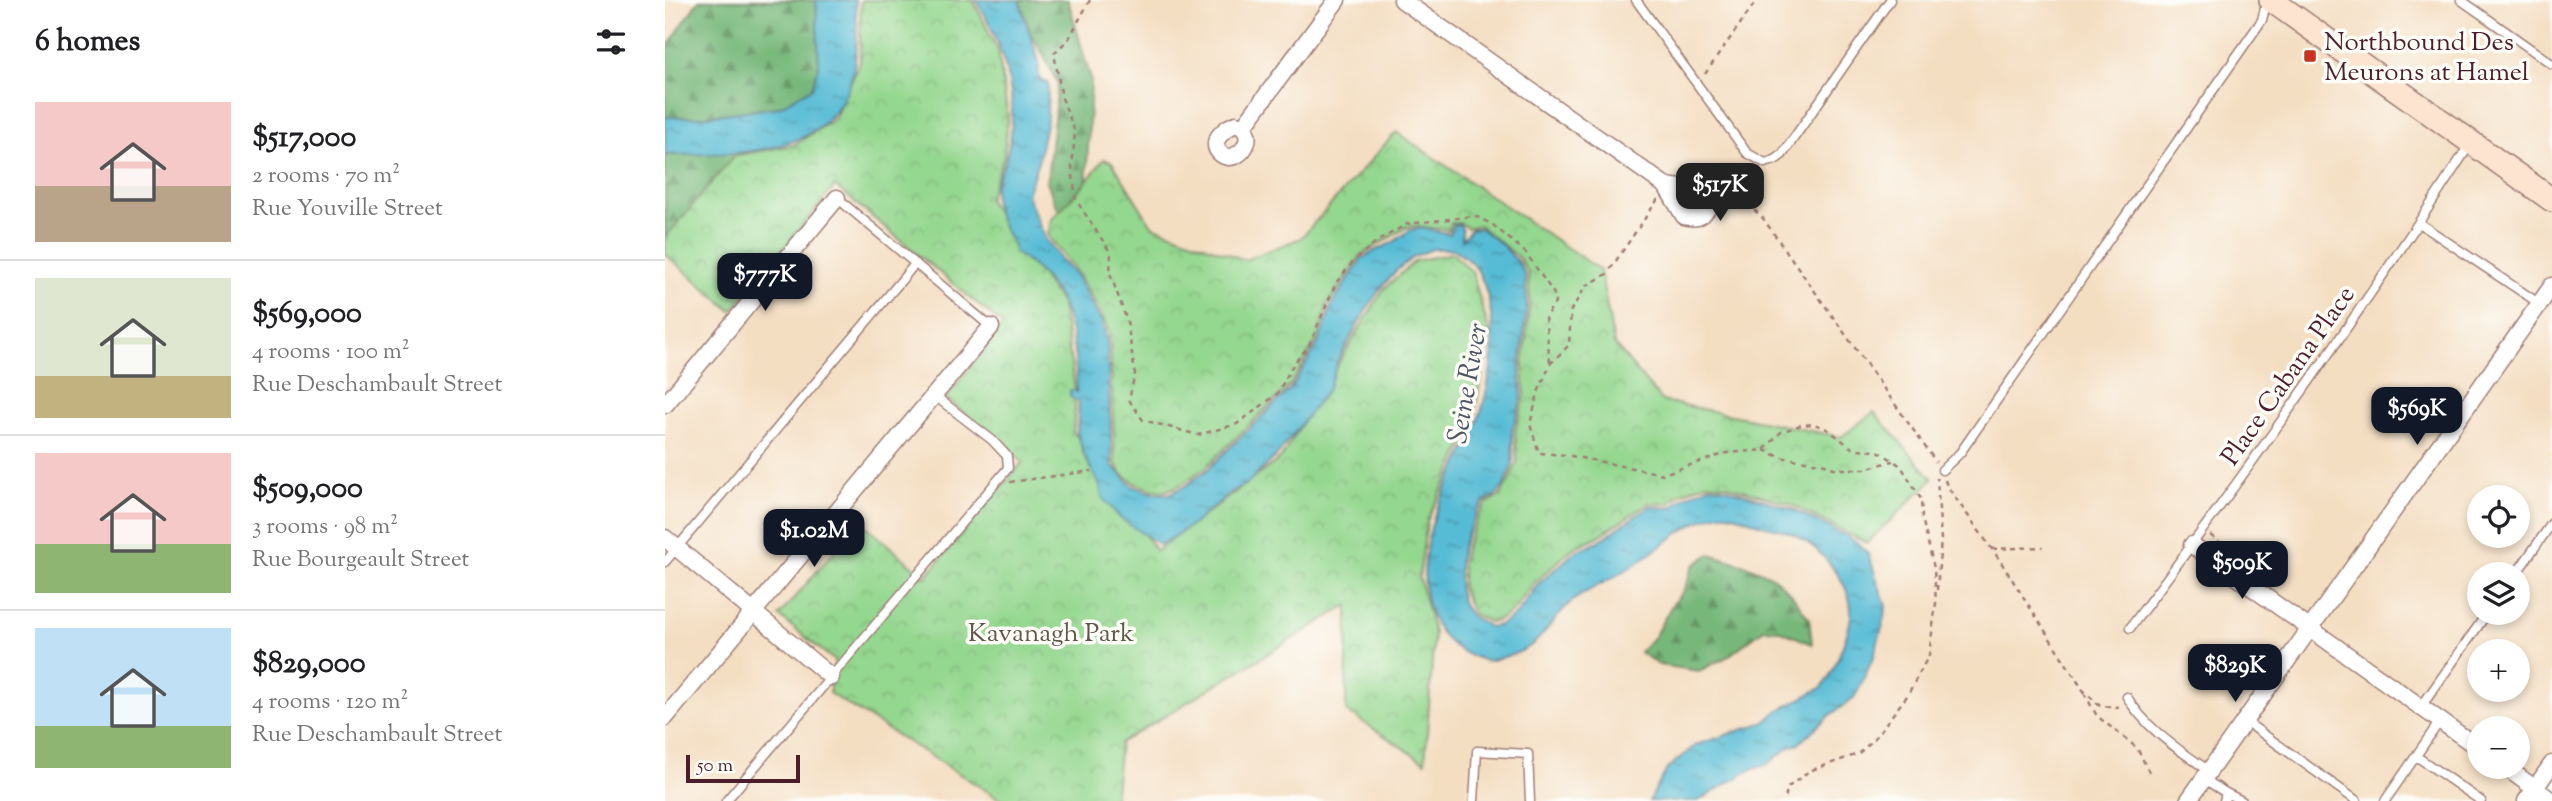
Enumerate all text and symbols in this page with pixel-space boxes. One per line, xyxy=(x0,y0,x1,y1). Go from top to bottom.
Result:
text: 6 homes xyxy=(35,21,140,64)
icon: filters xyxy=(592,23,630,61)
place label: Northbound Des Meurons at Hamel xyxy=(2324,25,2529,92)
marker: Northbound Des Meurons at Hamel xyxy=(2302,48,2318,64)
text: $517,000 xyxy=(252,117,356,160)
icon: home xyxy=(91,130,175,214)
text: 2 rooms · 70 m² xyxy=(252,160,400,193)
pin: $517K xyxy=(1671,164,1769,223)
text: $517K xyxy=(1692,169,1748,202)
text: Rue Youville Street xyxy=(252,193,443,226)
pin: $777K xyxy=(716,254,814,313)
text: $777K xyxy=(733,259,797,292)
street label: Place Cabana Place xyxy=(2213,279,2365,474)
text: $569,000 xyxy=(252,293,362,336)
icon: home xyxy=(91,306,175,390)
water label: Seine River xyxy=(1439,320,1499,447)
text: 4 rooms · 100 m² xyxy=(252,336,410,369)
text: Rue Deschambault Street xyxy=(252,369,502,402)
pin: $569K xyxy=(2368,388,2466,447)
text: $569K xyxy=(2387,393,2447,426)
text: $509,000 xyxy=(252,468,363,511)
icon: home xyxy=(91,481,175,565)
map controls xyxy=(2467,485,2530,779)
button: locate xyxy=(2467,485,2530,548)
pin: $1.02M xyxy=(757,510,871,569)
text: 3 rooms · 98 m² xyxy=(252,511,398,544)
text: $1.02M xyxy=(779,515,849,548)
pin: $509K xyxy=(2193,542,2291,601)
text: Rue Bourgeault Street xyxy=(252,544,469,577)
text: $509K xyxy=(2212,547,2272,580)
button: layers xyxy=(2467,562,2530,625)
park label: Kavanagh Park xyxy=(968,616,1134,653)
button: + xyxy=(2467,639,2530,702)
text: $829,000 xyxy=(252,643,366,686)
pin: $829K xyxy=(2186,644,2284,704)
text: $829K xyxy=(2204,650,2266,683)
icon: home xyxy=(91,656,175,740)
text: 4 rooms · 120 m² xyxy=(252,686,408,719)
button: − xyxy=(2467,716,2530,779)
text: Rue Deschambault Street xyxy=(252,719,502,752)
scale bar xyxy=(686,752,800,784)
text: 50 m xyxy=(697,753,733,780)

